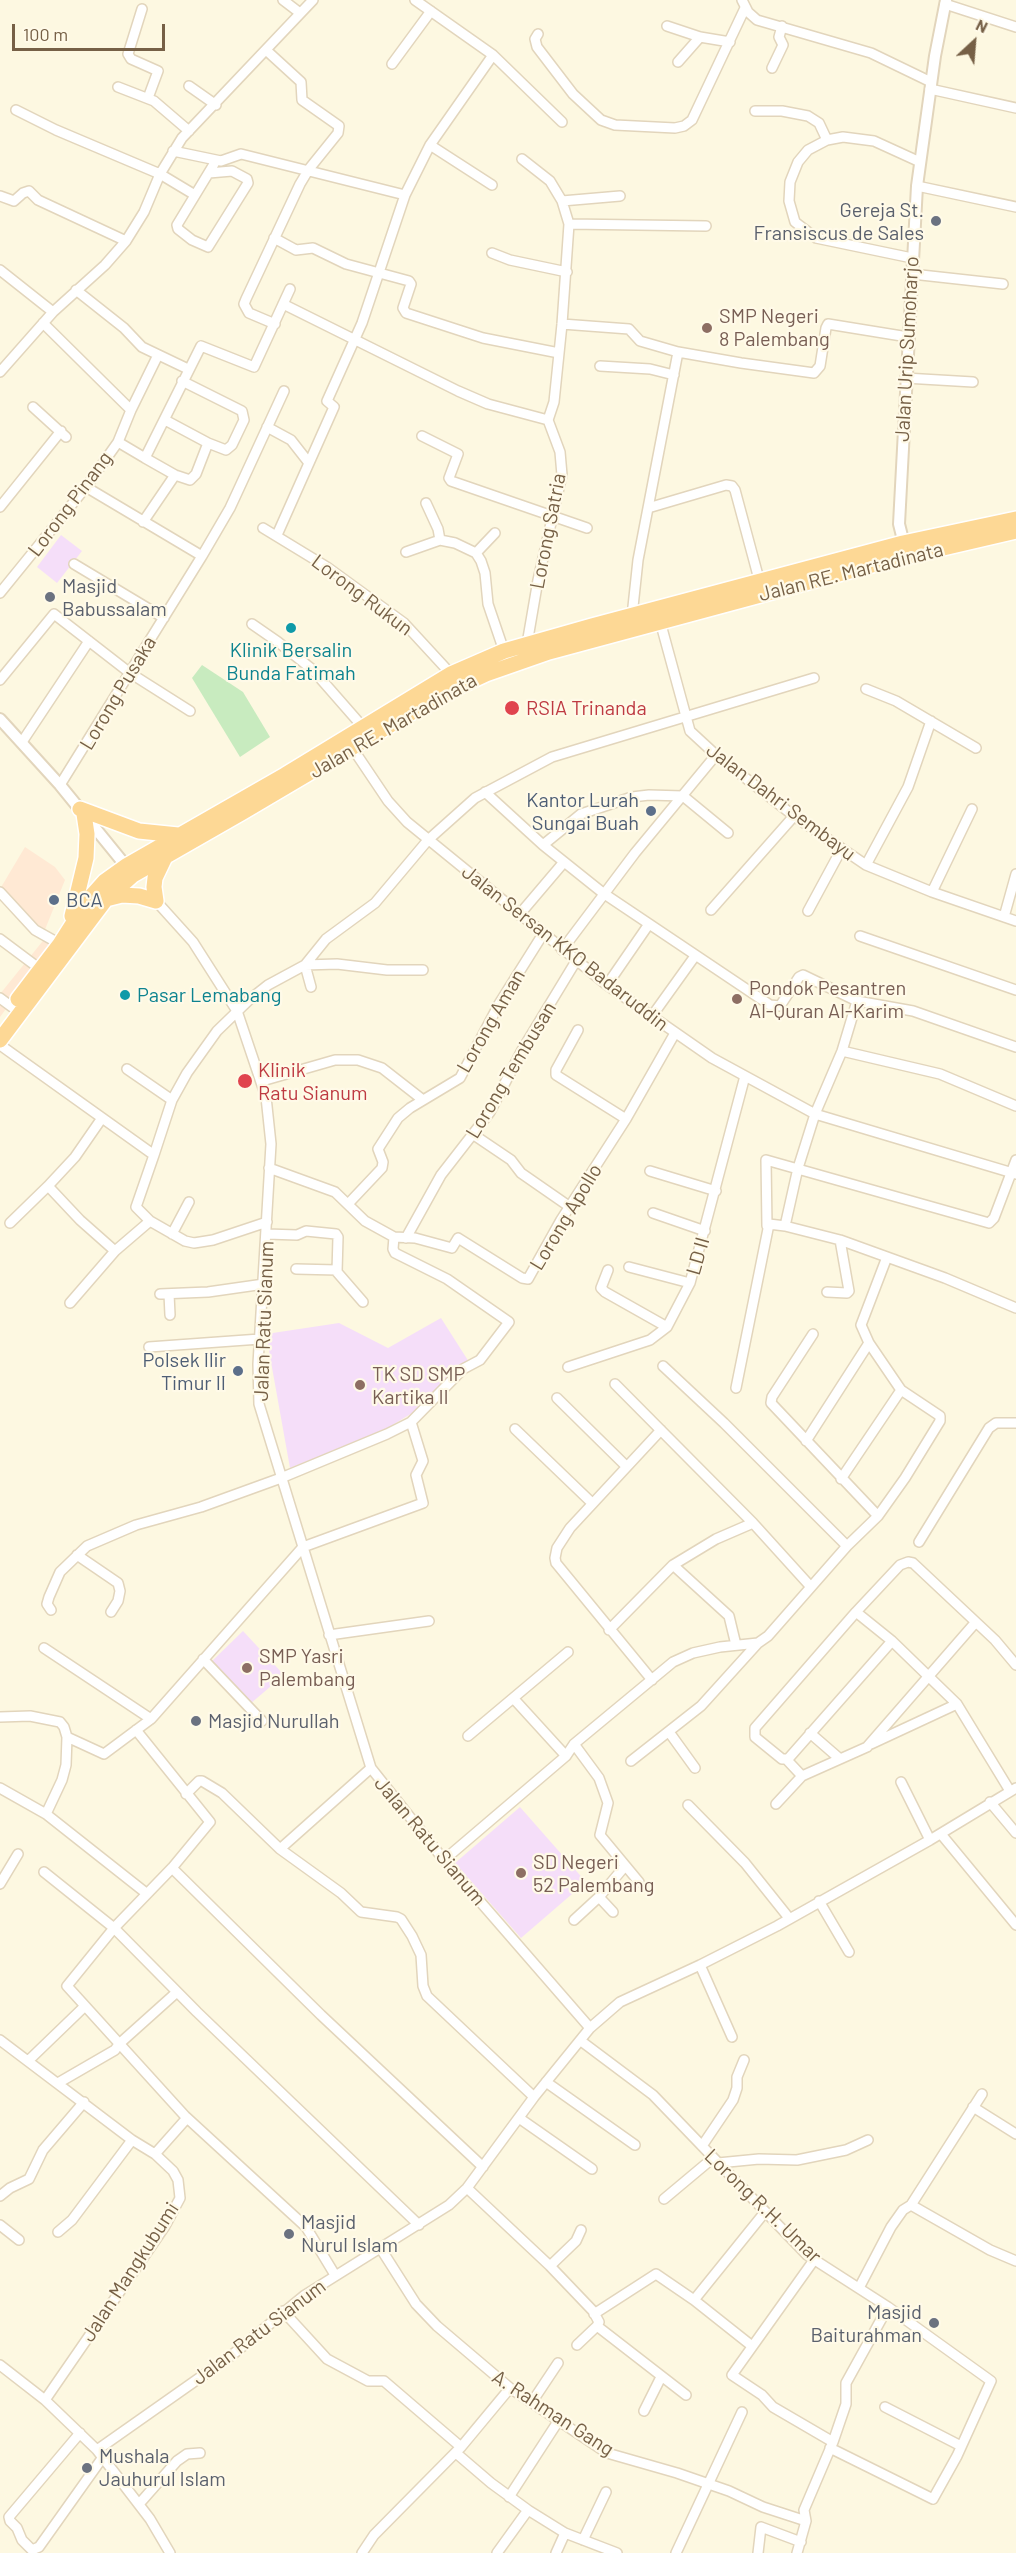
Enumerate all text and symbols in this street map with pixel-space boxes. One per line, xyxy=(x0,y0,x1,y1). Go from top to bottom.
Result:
scale bar xyxy=(15,12,168,50)
north arrow xyxy=(944,12,1004,72)
text: N xyxy=(973,14,991,36)
text: 100 m xyxy=(23,23,68,45)
place label: Gereja St. Fransiscus de Sales xyxy=(753,198,924,245)
marker: Gereja St. Fransiscus de Sales xyxy=(929,214,943,228)
street label: Jalan Urip Sumoharjo xyxy=(890,256,924,442)
place label: SMP Negeri 8 Palembang xyxy=(719,304,830,351)
marker: SMP Negeri 8 Palembang xyxy=(700,321,714,335)
street label: Lorong Pinang xyxy=(23,447,117,561)
street label: Lorong Satria xyxy=(525,471,571,591)
street label: Jalan RE. Martadinata xyxy=(756,537,946,607)
street label: Lorong Rukun xyxy=(307,549,417,641)
place label: Masjid Babussalam xyxy=(62,574,167,621)
marker: Masjid Babussalam xyxy=(43,590,57,604)
marker: Klinik Bersalin Bunda Fatimah xyxy=(284,621,298,635)
street label: Lorong Pusaka xyxy=(75,632,161,754)
place label: Klinik Bersalin Bunda Fatimah xyxy=(226,638,356,685)
street label: Jalan RE. Martadinata xyxy=(305,668,481,784)
place label: RSIA Trinanda xyxy=(526,696,647,720)
marker: RSIA Trinanda xyxy=(503,699,521,717)
street label: Jalan Dahri Sembayu xyxy=(702,738,860,866)
place label: Kantor Lurah Sungai Buah xyxy=(526,788,639,835)
marker: Kantor Lurah Sungai Buah xyxy=(644,804,658,818)
street label: Jalan Sersan KKO Badaruddin xyxy=(457,860,673,1036)
place label: BCA xyxy=(66,888,103,912)
marker: BCA xyxy=(47,893,61,907)
street label: Lorong Aman xyxy=(452,965,530,1077)
place label: Pondok Pesantren Al-Quran Al-Karim xyxy=(749,976,906,1023)
place label: Pasar Lemabang xyxy=(137,983,282,1007)
marker: Pasar Lemabang xyxy=(118,988,132,1002)
marker: Pondok Pesantren Al-Quran Al-Karim xyxy=(730,992,744,1006)
street label: Lorong Tembusan xyxy=(461,997,561,1143)
place label: Klinik Ratu Sianum xyxy=(258,1058,367,1105)
marker: Klinik Ratu Sianum xyxy=(236,1072,254,1090)
street label: Lorong Apollo xyxy=(525,1159,607,1275)
street label: LD II xyxy=(681,1234,715,1278)
street label: Jalan Ratu Sianum xyxy=(249,1240,279,1402)
place label: Polsek Ilir Timur II xyxy=(143,1348,226,1395)
place label: TK SD SMP Kartika II xyxy=(372,1362,465,1409)
marker: Polsek Ilir Timur II xyxy=(231,1364,245,1378)
marker: TK SD SMP Kartika II xyxy=(353,1378,367,1392)
place label: SMP Yasri Palembang xyxy=(259,1644,355,1691)
marker: SMP Yasri Palembang xyxy=(240,1661,254,1675)
place label: Masjid Nurullah xyxy=(208,1709,339,1733)
marker: Masjid Nurullah xyxy=(189,1714,203,1728)
street label: Jalan Ratu Sianum xyxy=(369,1772,491,1910)
place label: SD Negeri 52 Palembang xyxy=(533,1850,654,1897)
marker: SD Negeri 52 Palembang xyxy=(514,1866,528,1880)
street label: Lorong R.H. Umar xyxy=(700,2144,826,2268)
street label: Jalan Mangkubumi xyxy=(76,2198,184,2346)
place label: Masjid Nurul Islam xyxy=(301,2210,398,2257)
marker: Masjid Nurul Islam xyxy=(282,2227,296,2241)
street label: Jalan Ratu Sianum xyxy=(188,2274,330,2390)
place label: Masjid Baiturahman xyxy=(810,2300,922,2347)
marker: Masjid Baiturahman xyxy=(927,2316,941,2330)
street label: A. Rahman Gang xyxy=(488,2365,618,2461)
place label: Mushala Jauhurul Islam xyxy=(99,2444,226,2491)
marker: Mushala Jauhurul Islam xyxy=(80,2461,94,2475)

